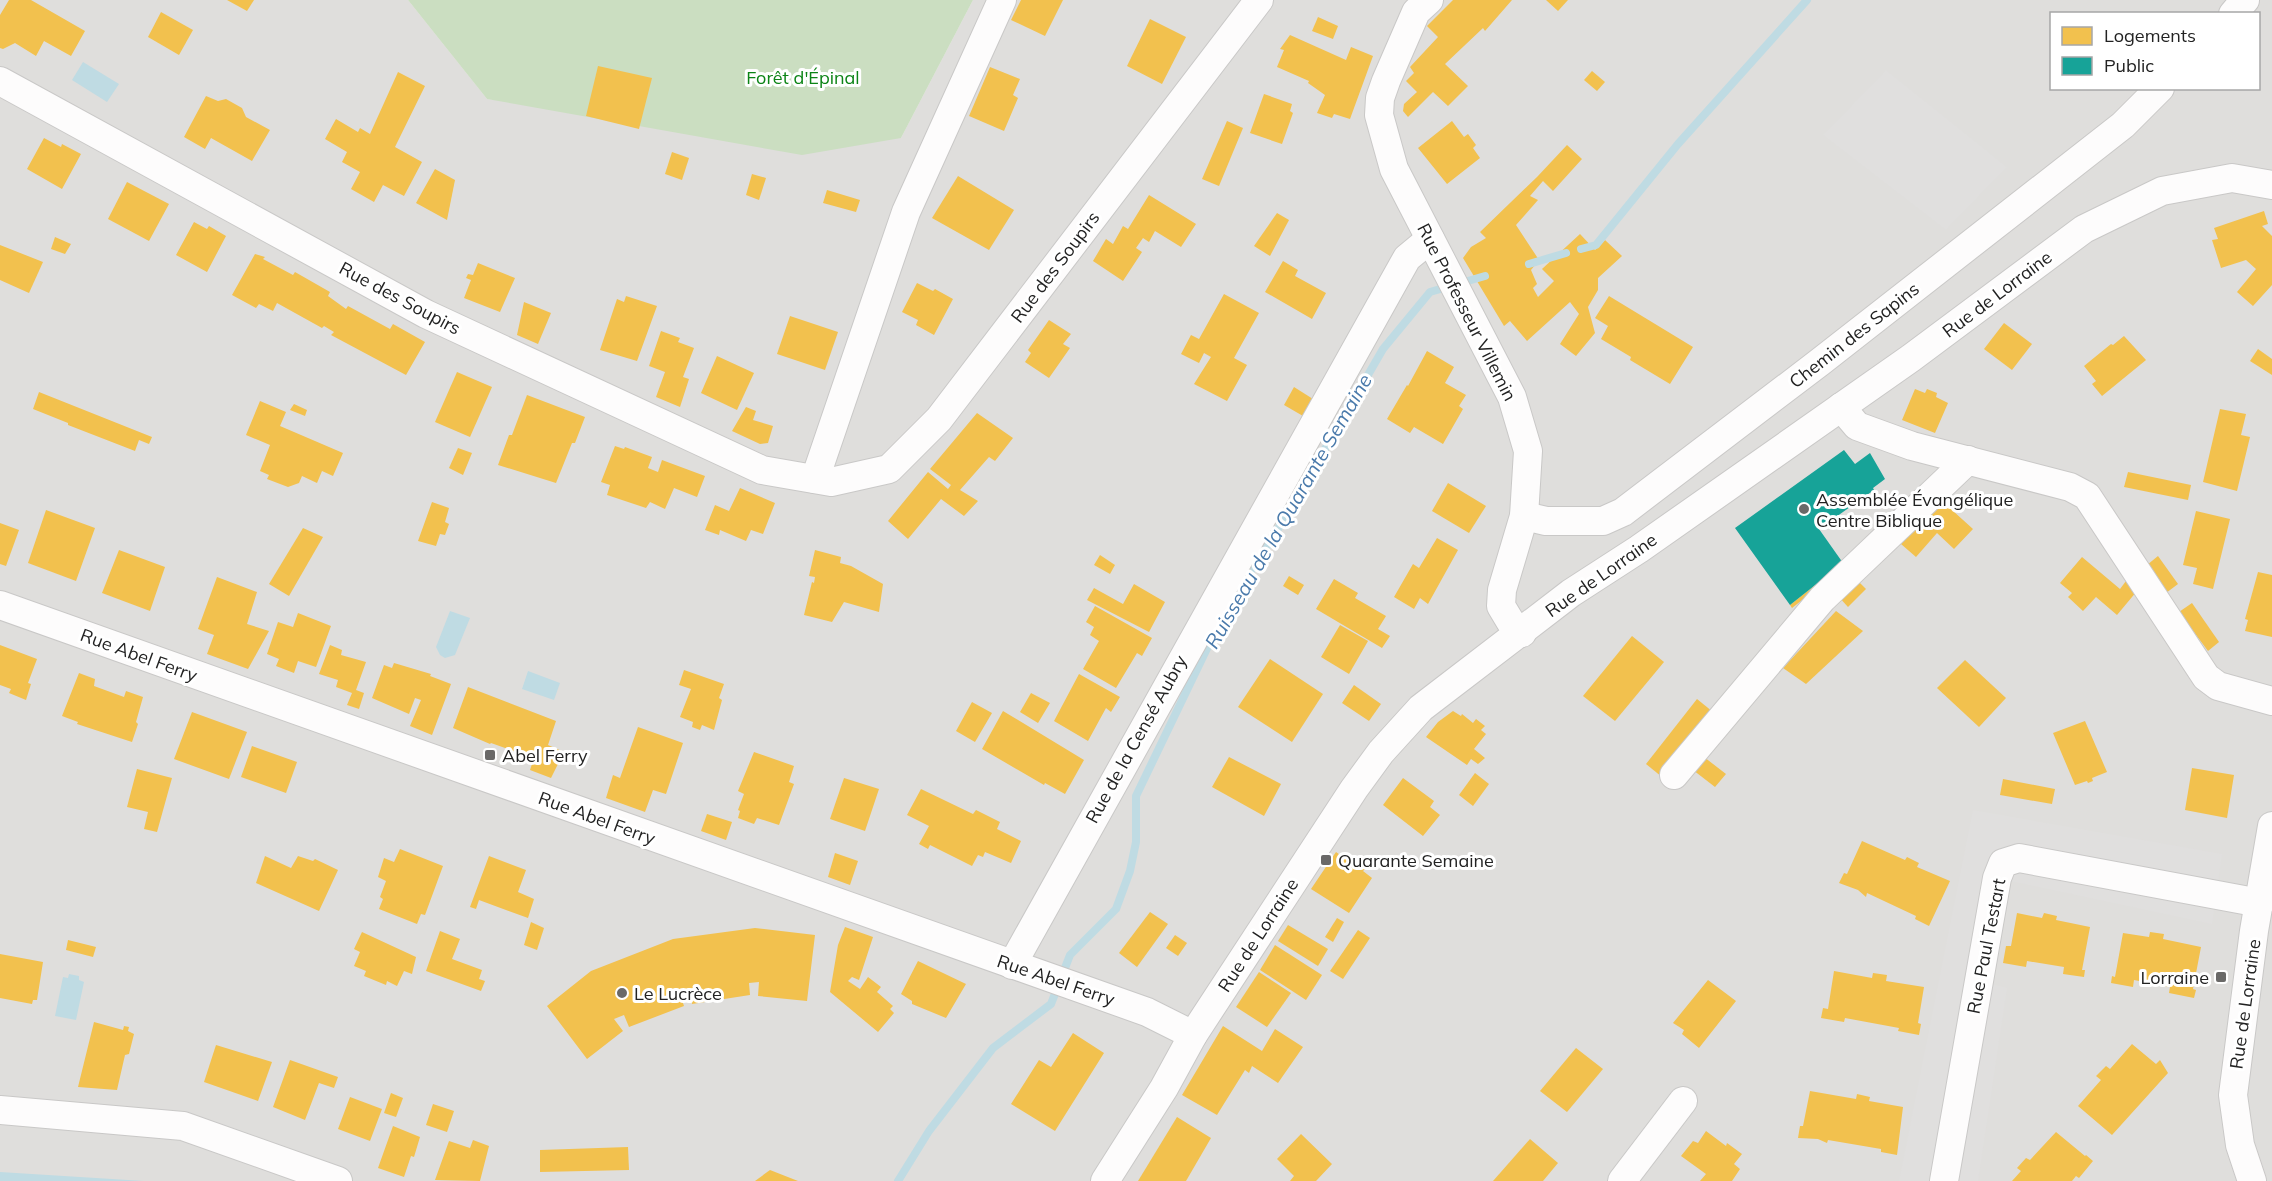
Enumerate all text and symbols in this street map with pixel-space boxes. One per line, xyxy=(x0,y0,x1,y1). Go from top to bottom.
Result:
legend xyxy=(2050,12,2260,90)
text: Logements xyxy=(2104,24,2196,47)
text: Public xyxy=(2104,54,2154,77)
park label: Forêt d'Épinal xyxy=(746,66,860,89)
street label: Rue des Soupirs xyxy=(1006,207,1105,327)
street label: Rue Professeur Villemin xyxy=(1412,219,1522,405)
street label: Rue de Lorraine xyxy=(1938,245,2056,343)
street label: Rue des Soupirs xyxy=(335,256,465,340)
street label: Chemin des Sapins xyxy=(1784,277,1924,393)
water label: Ruisseau de la Quarante Semaine xyxy=(1199,369,1377,653)
place label: Assemblée Évangélique Centre Biblique xyxy=(1816,488,2013,532)
marker: Assemblée Évangélique Centre Biblique xyxy=(1797,502,1811,516)
street label: Rue de Lorraine xyxy=(1541,528,1661,622)
street label: Rue Abel Ferry xyxy=(77,623,201,687)
street label: Rue de la Censé Aubry xyxy=(1080,650,1192,827)
place label: Abel Ferry xyxy=(502,744,588,767)
marker: Abel Ferry xyxy=(483,748,497,762)
street label: Rue Abel Ferry xyxy=(535,786,659,850)
place label: Quarante Semaine xyxy=(1338,849,1494,872)
marker: Quarante Semaine xyxy=(1319,853,1333,867)
street label: Rue de Lorraine xyxy=(1213,874,1303,996)
street label: Rue Paul Testart xyxy=(1962,876,2010,1016)
street label: Rue de Lorraine xyxy=(2224,938,2266,1070)
street label: Rue Abel Ferry xyxy=(994,949,1118,1011)
place label: Lorraine xyxy=(2141,966,2209,989)
marker: Lorraine xyxy=(2214,970,2228,984)
place label: Le Lucrèce xyxy=(634,982,722,1005)
marker: Le Lucrèce xyxy=(615,986,629,1000)

